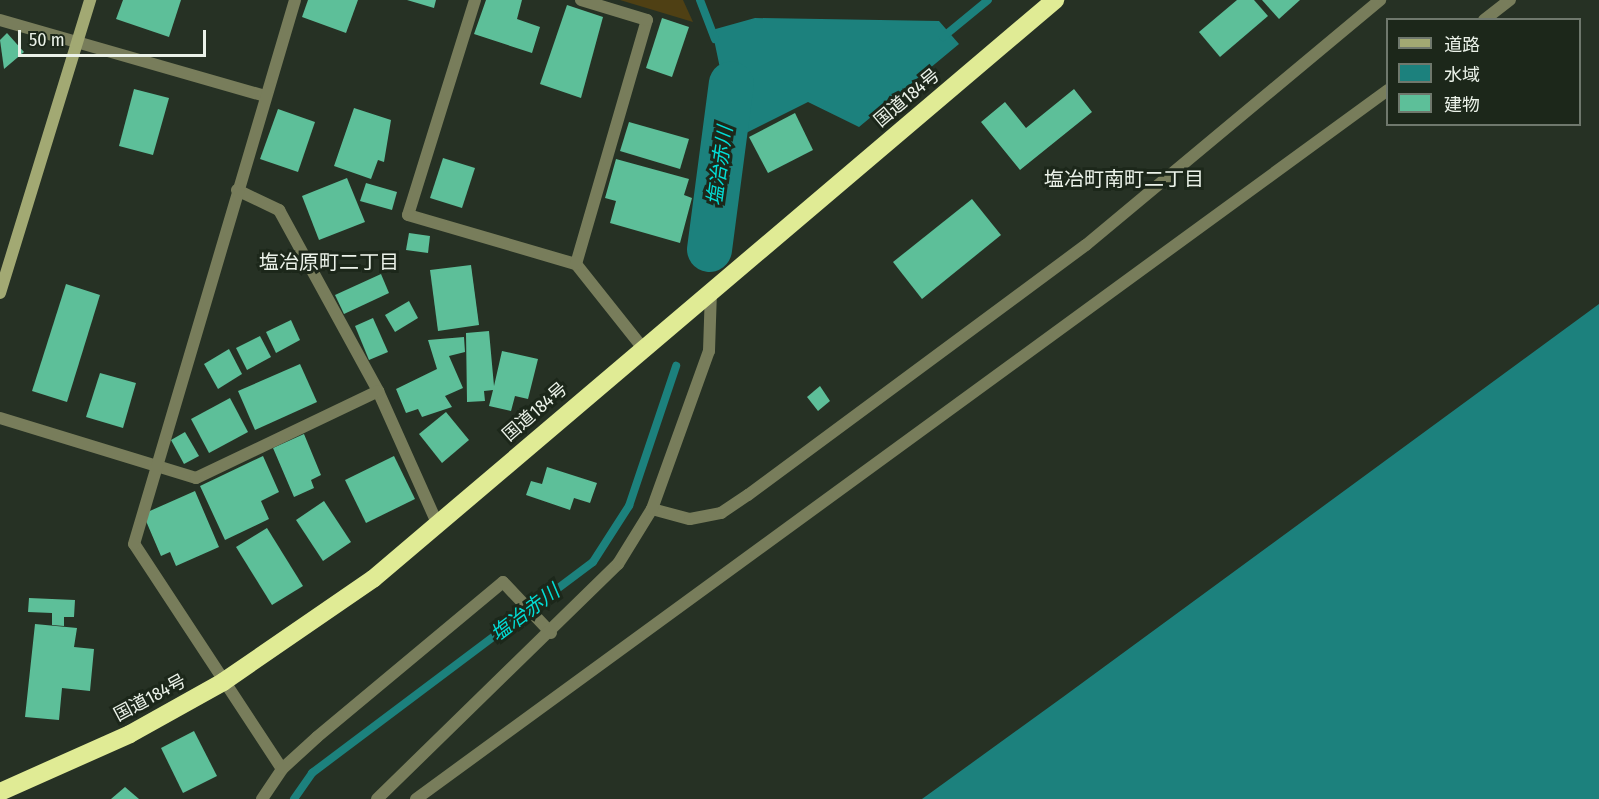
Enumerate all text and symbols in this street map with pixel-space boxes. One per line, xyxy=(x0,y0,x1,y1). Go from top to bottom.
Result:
scale bar xyxy=(21,18,208,56)
legend xyxy=(1386,18,1581,126)
text: 50 m xyxy=(29,29,65,51)
text: 道路 xyxy=(1444,34,1480,56)
street label: 国道184号 xyxy=(870,64,944,132)
text: 水域 xyxy=(1444,64,1480,86)
text: 建物 xyxy=(1444,94,1480,116)
water label: 塩冶赤川 xyxy=(703,125,737,207)
district label: 塩冶町南町二丁目 xyxy=(1044,167,1204,191)
district label: 塩冶原町二丁目 xyxy=(259,250,399,274)
street label: 国道184号 xyxy=(498,378,572,446)
water label: 塩冶赤川 xyxy=(486,579,564,647)
street label: 国道184号 xyxy=(110,670,190,726)

